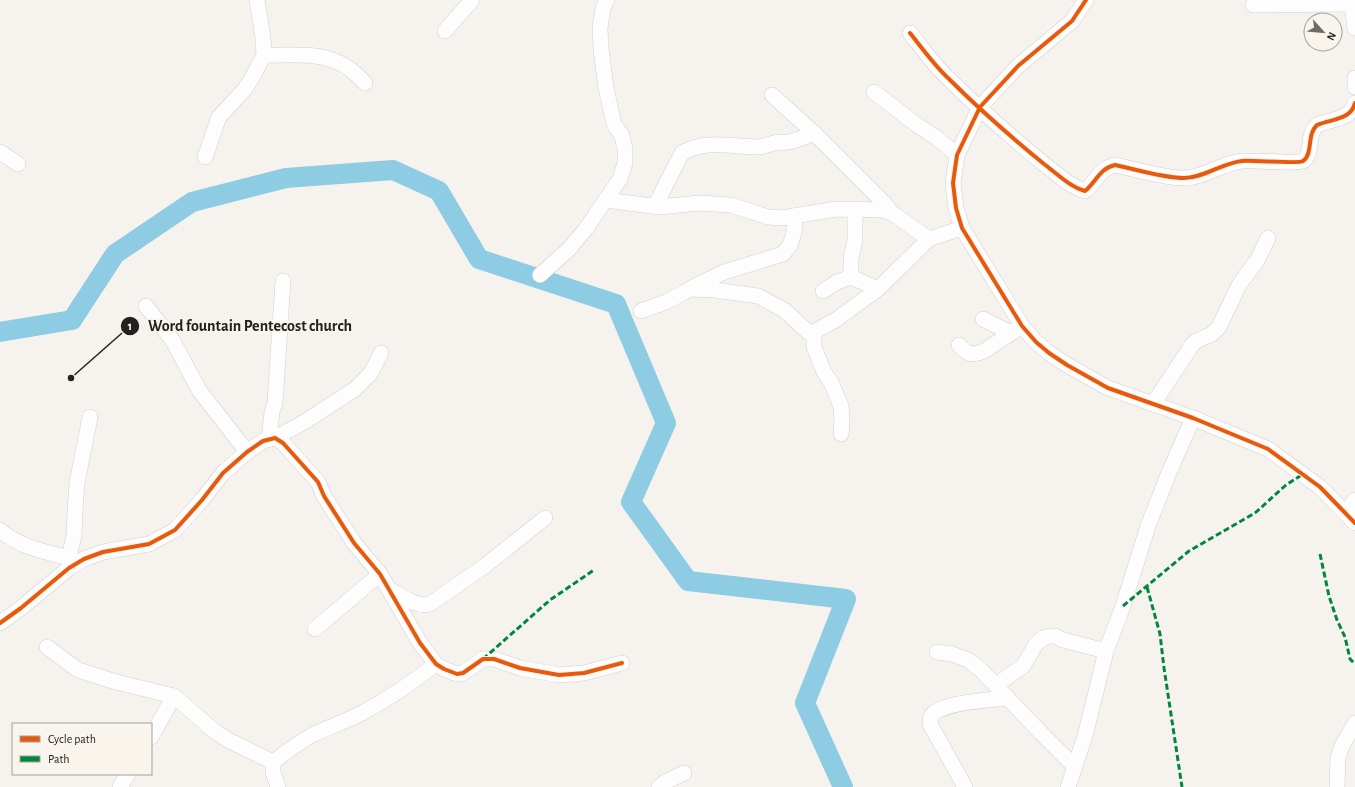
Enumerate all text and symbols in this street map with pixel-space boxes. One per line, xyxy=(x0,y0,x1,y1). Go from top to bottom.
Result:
north arrow xyxy=(1303,12,1343,52)
text: N xyxy=(1325,30,1338,42)
callout: Word fountain Pentecost church xyxy=(120,312,360,340)
text: Word fountain Pentecost church xyxy=(148,318,352,334)
text: 1 xyxy=(128,320,132,332)
legend xyxy=(12,723,152,775)
text: Cycle path xyxy=(48,733,96,746)
text: Path xyxy=(48,753,70,765)

